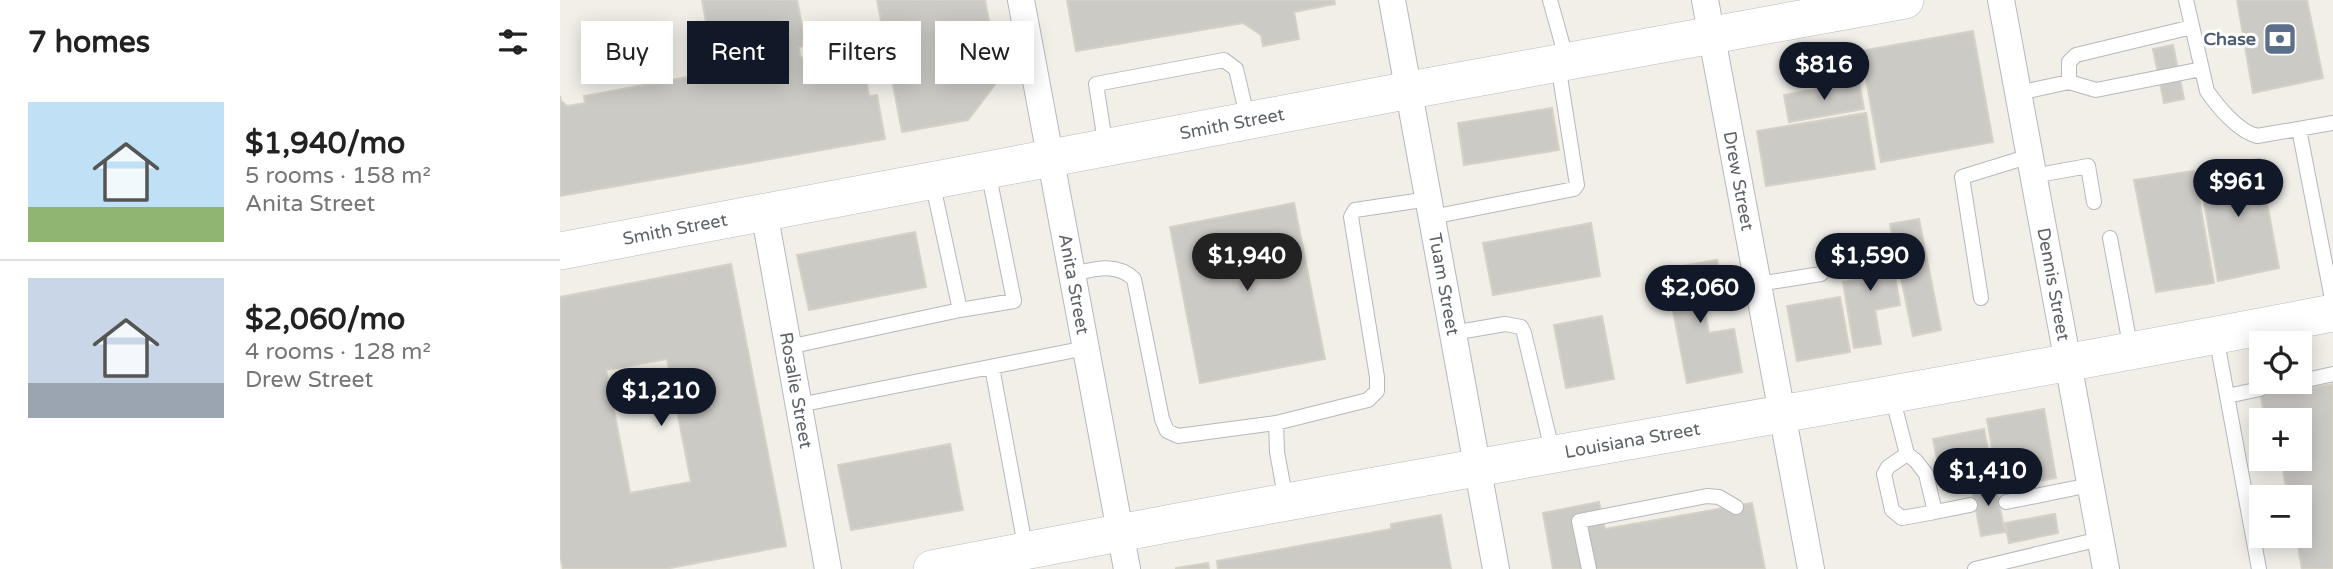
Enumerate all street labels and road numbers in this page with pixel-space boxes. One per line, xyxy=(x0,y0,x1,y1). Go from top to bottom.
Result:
street label: Smith Street xyxy=(1178,103,1286,144)
street label: Drew Street xyxy=(1719,129,1759,232)
street label: Smith Street xyxy=(621,209,729,250)
street label: Dennis Street xyxy=(2032,226,2075,343)
street label: Tuam Street xyxy=(1424,231,1464,337)
street label: Anita Street xyxy=(1054,232,1094,336)
street label: Rosalie Street xyxy=(775,330,817,450)
street label: Louisiana Street xyxy=(1563,418,1702,463)

